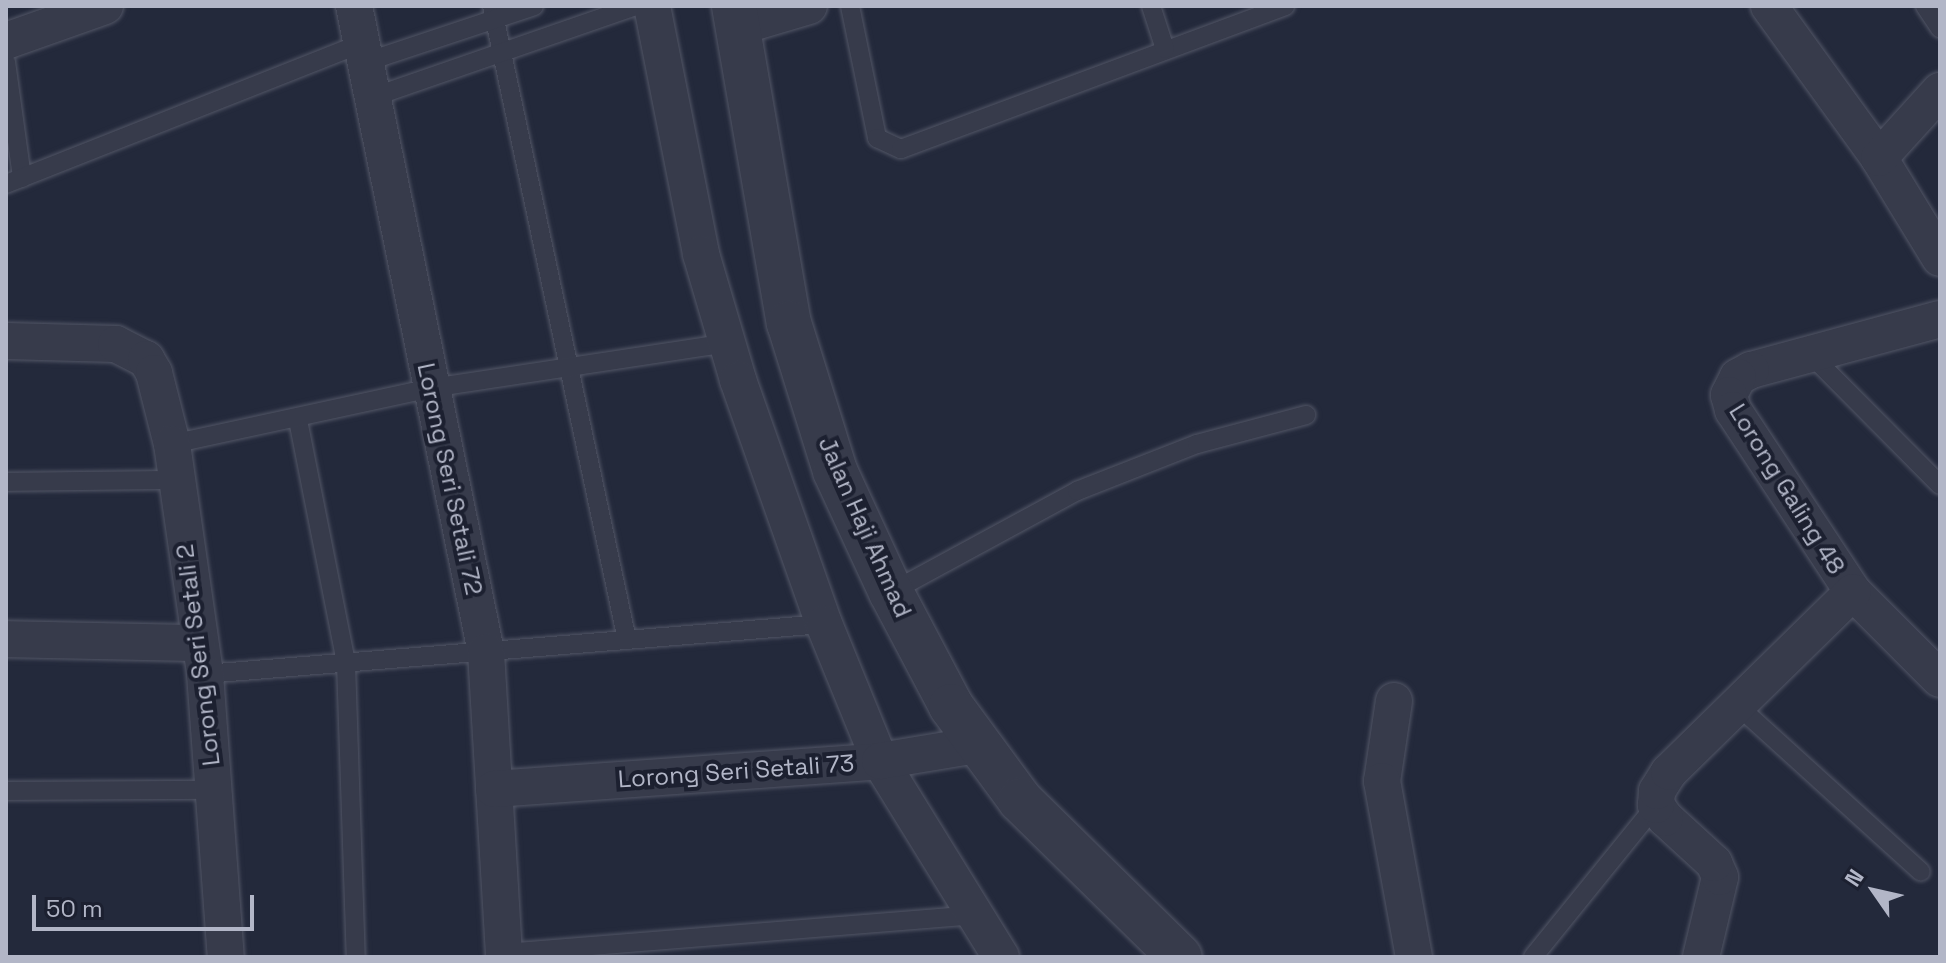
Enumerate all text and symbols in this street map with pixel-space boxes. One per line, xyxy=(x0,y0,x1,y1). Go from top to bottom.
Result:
street label: Lorong Seri Setali 72 xyxy=(411,360,489,598)
street label: Lorong Galing 48 xyxy=(1723,399,1851,579)
street label: Jalan Haji Ahmad xyxy=(812,432,918,622)
street label: Lorong Seri Setali 2 xyxy=(170,542,226,768)
street label: Lorong Seri Setali 73 xyxy=(617,748,855,794)
north arrow xyxy=(1834,851,1914,931)
text: N xyxy=(1838,864,1870,892)
scale bar xyxy=(36,879,258,929)
text: 50 m xyxy=(46,893,103,924)

